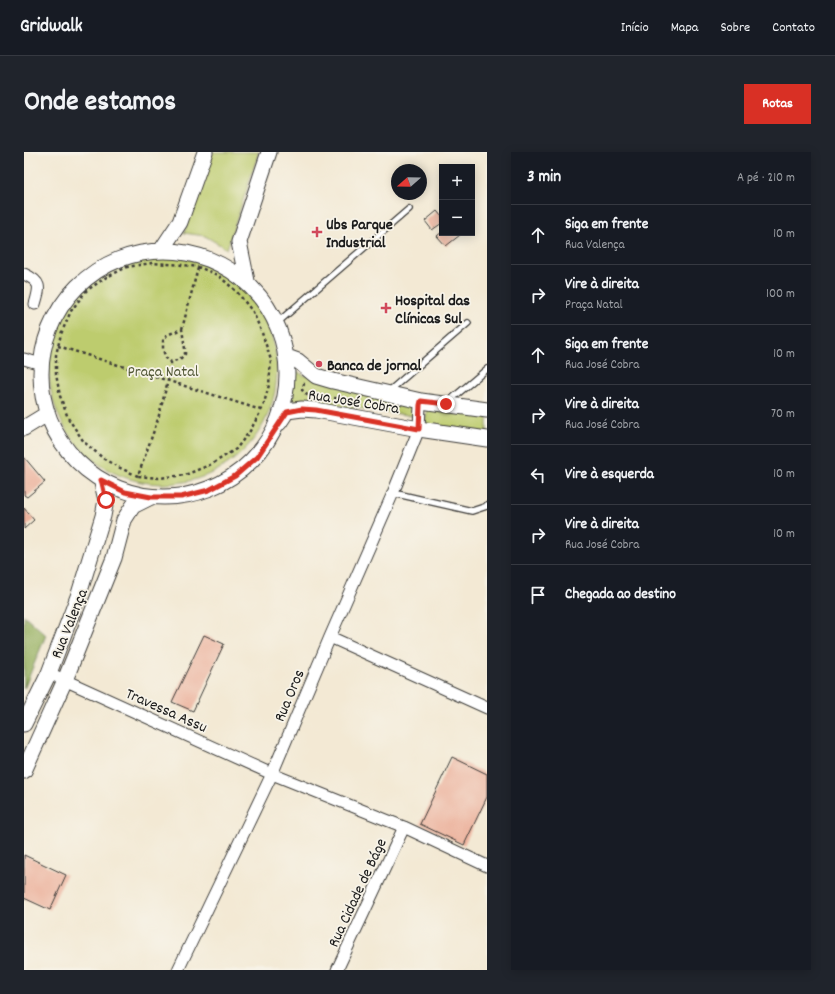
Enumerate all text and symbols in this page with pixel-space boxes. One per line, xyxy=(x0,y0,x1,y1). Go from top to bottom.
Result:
text: Gridwalk xyxy=(20,14,83,41)
text: Início xyxy=(621,18,649,38)
text: Mapa xyxy=(671,18,698,38)
text: Sobre xyxy=(720,18,750,38)
text: Contato xyxy=(772,18,815,38)
text: Onde estamos xyxy=(24,84,176,124)
button: Rotas xyxy=(744,84,811,124)
north arrow xyxy=(391,164,427,200)
map controls xyxy=(439,164,475,236)
button: + xyxy=(439,164,475,200)
text: 3 min xyxy=(527,166,561,190)
text: A pé · 210 m xyxy=(737,169,795,188)
button: − xyxy=(439,200,475,236)
place label: Ubs Parque Industrial xyxy=(326,214,393,255)
text: Siga em frente xyxy=(565,214,648,236)
icon: ahead xyxy=(527,224,549,246)
text: 10 m xyxy=(773,225,795,244)
marker: Ubs Parque Industrial xyxy=(311,226,323,238)
text: Rua Valença xyxy=(565,236,625,255)
text: Vire à direita xyxy=(565,274,639,296)
icon: right xyxy=(527,284,549,306)
text: 100 m xyxy=(766,285,795,304)
place label: Hospital das Clínicas Sul xyxy=(395,290,470,331)
text: Praça Natal xyxy=(565,296,623,315)
marker: Hospital das Clínicas Sul xyxy=(380,302,392,314)
text: Siga em frente xyxy=(565,334,648,356)
icon: ahead xyxy=(527,344,549,366)
text: 10 m xyxy=(773,345,795,364)
place label: Banca de jornal xyxy=(327,355,421,378)
text: Rua José Cobra xyxy=(565,356,639,375)
marker: Banca de jornal xyxy=(314,359,324,369)
park label: Praça Natal xyxy=(128,361,199,384)
street label: Rua José Cobra xyxy=(307,384,401,421)
text: Vire à direita xyxy=(565,394,639,416)
route end xyxy=(437,395,455,413)
icon: right xyxy=(527,404,549,426)
text: 70 m xyxy=(771,405,795,424)
text: Rua José Cobra xyxy=(565,416,639,435)
icon: left xyxy=(527,464,549,486)
text: Vire à esquerda xyxy=(565,464,654,486)
text: 10 m xyxy=(773,465,795,484)
route start xyxy=(97,491,115,509)
text: Vire à direita xyxy=(565,514,639,536)
icon: right xyxy=(527,524,549,546)
text: 10 m xyxy=(773,525,795,544)
text: Rua José Cobra xyxy=(565,536,639,555)
icon: arrive xyxy=(527,584,549,606)
text: Chegada ao destino xyxy=(565,584,676,606)
street label: Rua Valença xyxy=(46,585,95,662)
street label: Rua Oros xyxy=(269,666,312,726)
street label: Travessa Assu xyxy=(121,683,211,740)
street label: Rua Cidade de Báge xyxy=(323,835,394,951)

